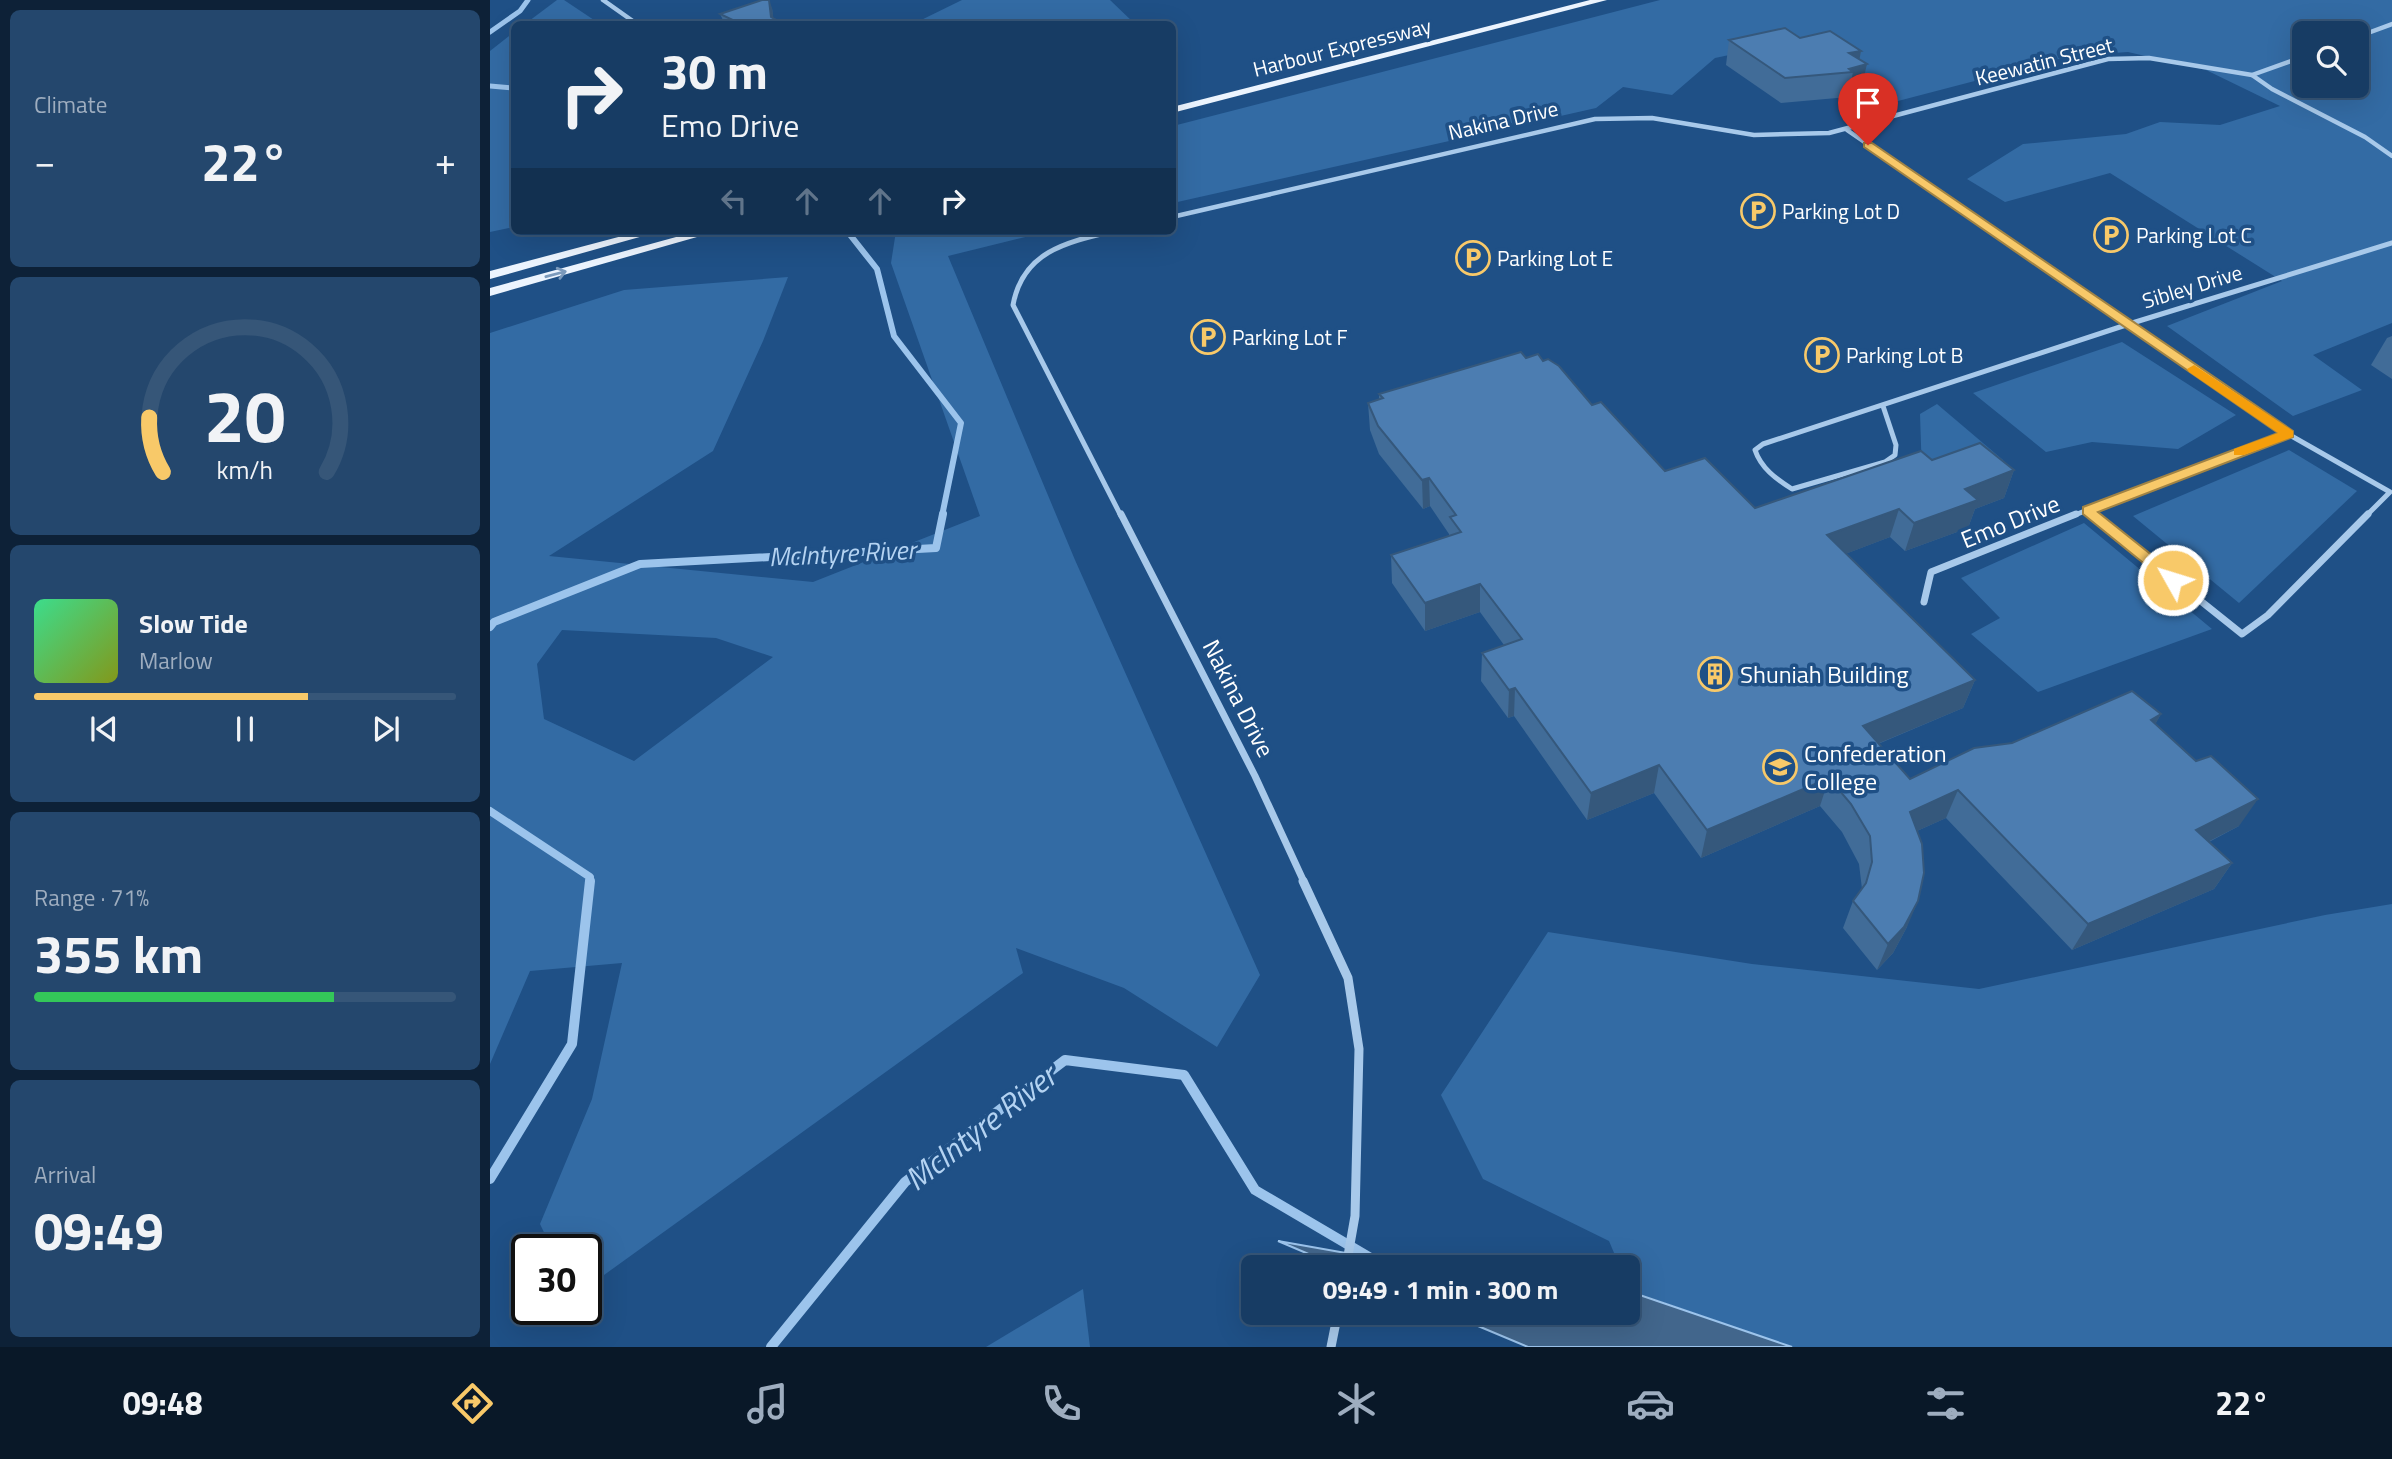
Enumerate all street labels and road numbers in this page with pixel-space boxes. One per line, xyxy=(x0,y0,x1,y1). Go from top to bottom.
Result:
street label: Harbour Expressway xyxy=(1249,9,1435,85)
street label: Keewatin Street xyxy=(1972,28,2117,94)
street label: Nakina Drive xyxy=(1445,92,1561,148)
street label: Sibley Drive xyxy=(2138,256,2246,316)
street label: Emo Drive xyxy=(1955,485,2065,557)
street label: Nakina Drive xyxy=(1194,633,1284,763)

